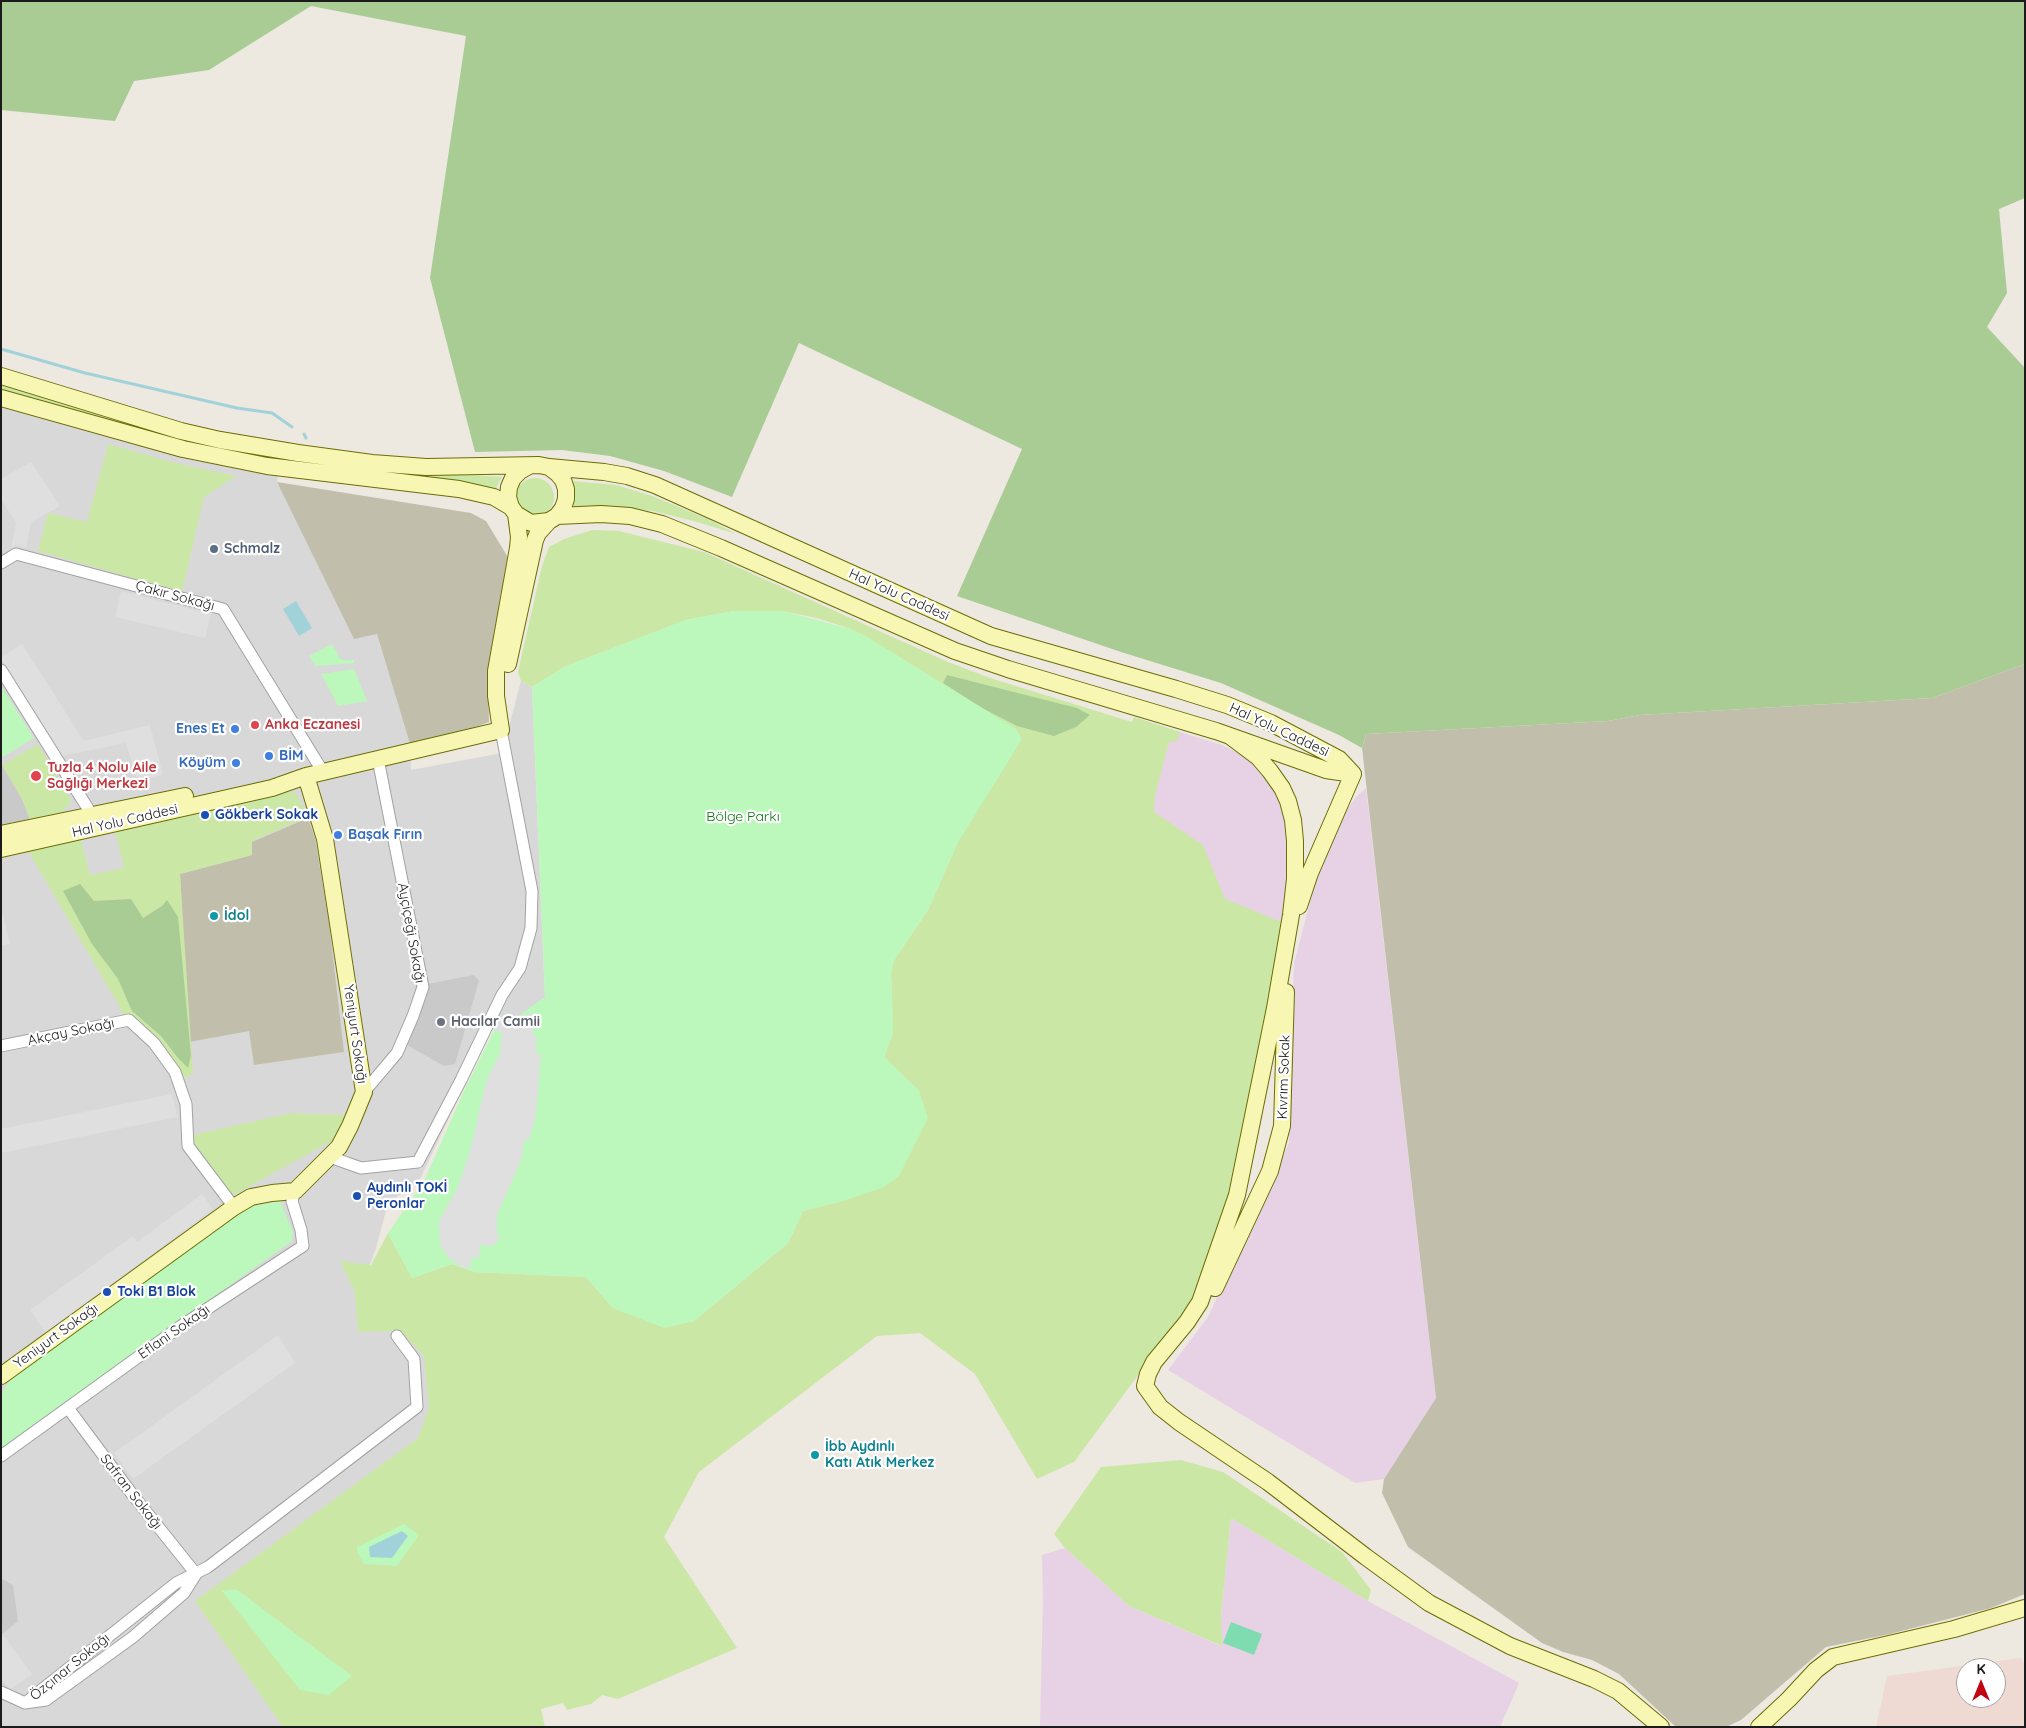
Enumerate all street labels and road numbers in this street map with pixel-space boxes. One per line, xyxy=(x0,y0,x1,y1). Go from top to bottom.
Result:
street label: Hal Yolu Caddesi xyxy=(846,565,952,625)
street label: Çakır Sokağı xyxy=(134,577,216,615)
street label: Hal Yolu Caddesi xyxy=(1226,699,1332,761)
street label: Hal Yolu Caddesi xyxy=(70,801,180,841)
street label: Ayçiçeği Sokağı xyxy=(394,882,428,984)
street label: Yeniyurt Sokağı xyxy=(340,983,370,1085)
street label: Akçay Sokağı xyxy=(26,1015,116,1049)
street label: Kıvrım Sokak xyxy=(1274,1034,1294,1120)
street label: Yeniyurt Sokağı xyxy=(11,1300,101,1372)
street label: Eflani Sokağı xyxy=(135,1301,213,1363)
street label: Safran Sokağı xyxy=(96,1451,166,1533)
street label: Özçınar Sokağı xyxy=(27,1630,113,1704)

